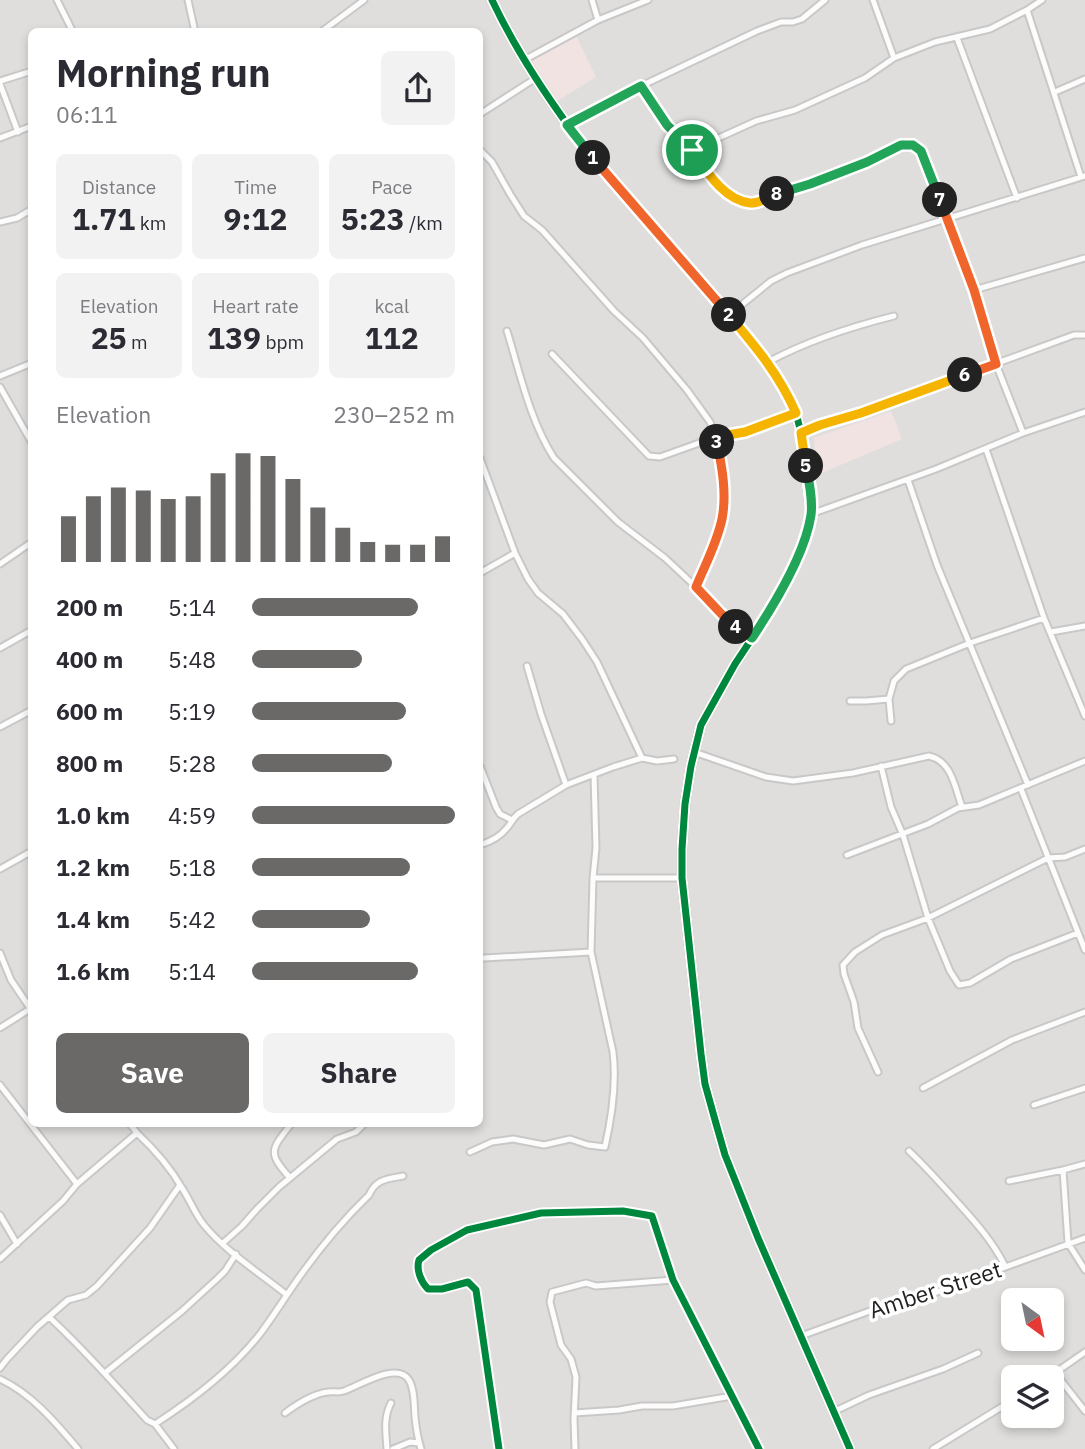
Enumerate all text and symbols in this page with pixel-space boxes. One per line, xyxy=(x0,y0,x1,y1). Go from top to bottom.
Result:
text: Morning run xyxy=(56,48,271,97)
button: share xyxy=(381,51,455,125)
text: 06:11 xyxy=(56,99,118,129)
pin xyxy=(662,120,722,180)
icon: arrive xyxy=(673,131,711,169)
pin: 1 xyxy=(576,140,610,176)
text: 1 xyxy=(587,145,598,169)
text: Distance xyxy=(82,175,156,199)
text: Time xyxy=(234,175,277,199)
text: Pace xyxy=(371,175,413,199)
pin: 8 xyxy=(760,176,794,212)
text: 8 xyxy=(771,181,782,205)
pin: 7 xyxy=(922,182,958,218)
text: 7 xyxy=(934,187,945,211)
text: 1.71 xyxy=(72,199,135,238)
text: 9:12 xyxy=(224,199,287,238)
text: 5:23 xyxy=(341,199,405,238)
text: km xyxy=(135,211,166,235)
text: /km xyxy=(405,211,443,235)
text: Elevation xyxy=(80,294,159,318)
text: Heart rate xyxy=(212,294,299,318)
text: kcal xyxy=(375,294,409,318)
pin: 2 xyxy=(712,298,746,332)
text: 2 xyxy=(723,302,734,326)
text: 25 xyxy=(91,318,127,357)
text: 139 xyxy=(207,318,261,357)
text: 112 xyxy=(365,318,419,357)
text: m xyxy=(127,330,148,354)
text: bpm xyxy=(261,330,304,354)
pin: 6 xyxy=(948,358,982,392)
text: 6 xyxy=(959,362,970,386)
text: Elevation xyxy=(56,399,151,429)
text: 230–252 m xyxy=(333,399,455,429)
pin: 3 xyxy=(700,424,734,460)
text: 3 xyxy=(711,429,722,453)
pin: 5 xyxy=(788,448,824,484)
text: 5 xyxy=(800,453,811,477)
text: 200 m xyxy=(56,592,123,622)
text: 5:14 xyxy=(168,592,216,622)
pin: 4 xyxy=(718,610,754,644)
text: 4 xyxy=(730,614,741,638)
text: 400 m xyxy=(56,644,123,674)
text: 5:48 xyxy=(168,644,216,674)
text: 600 m xyxy=(56,696,123,726)
text: 5:19 xyxy=(168,696,216,726)
text: 800 m xyxy=(56,748,123,778)
text: 5:28 xyxy=(168,748,216,778)
text: 1.0 km xyxy=(56,800,130,830)
text: 4:59 xyxy=(168,800,216,830)
text: 1.2 km xyxy=(56,852,130,882)
text: 5:18 xyxy=(168,852,216,882)
text: 1.4 km xyxy=(56,904,130,934)
text: 5:42 xyxy=(168,904,216,934)
text: 1.6 km xyxy=(56,956,130,986)
text: 5:14 xyxy=(168,956,216,986)
button: Save xyxy=(56,1033,249,1113)
button: Share xyxy=(263,1033,455,1113)
street label: Amber Street xyxy=(865,1253,1005,1325)
north arrow xyxy=(1001,1288,1064,1351)
map controls xyxy=(1001,1288,1064,1428)
button: layers xyxy=(1001,1365,1064,1428)

